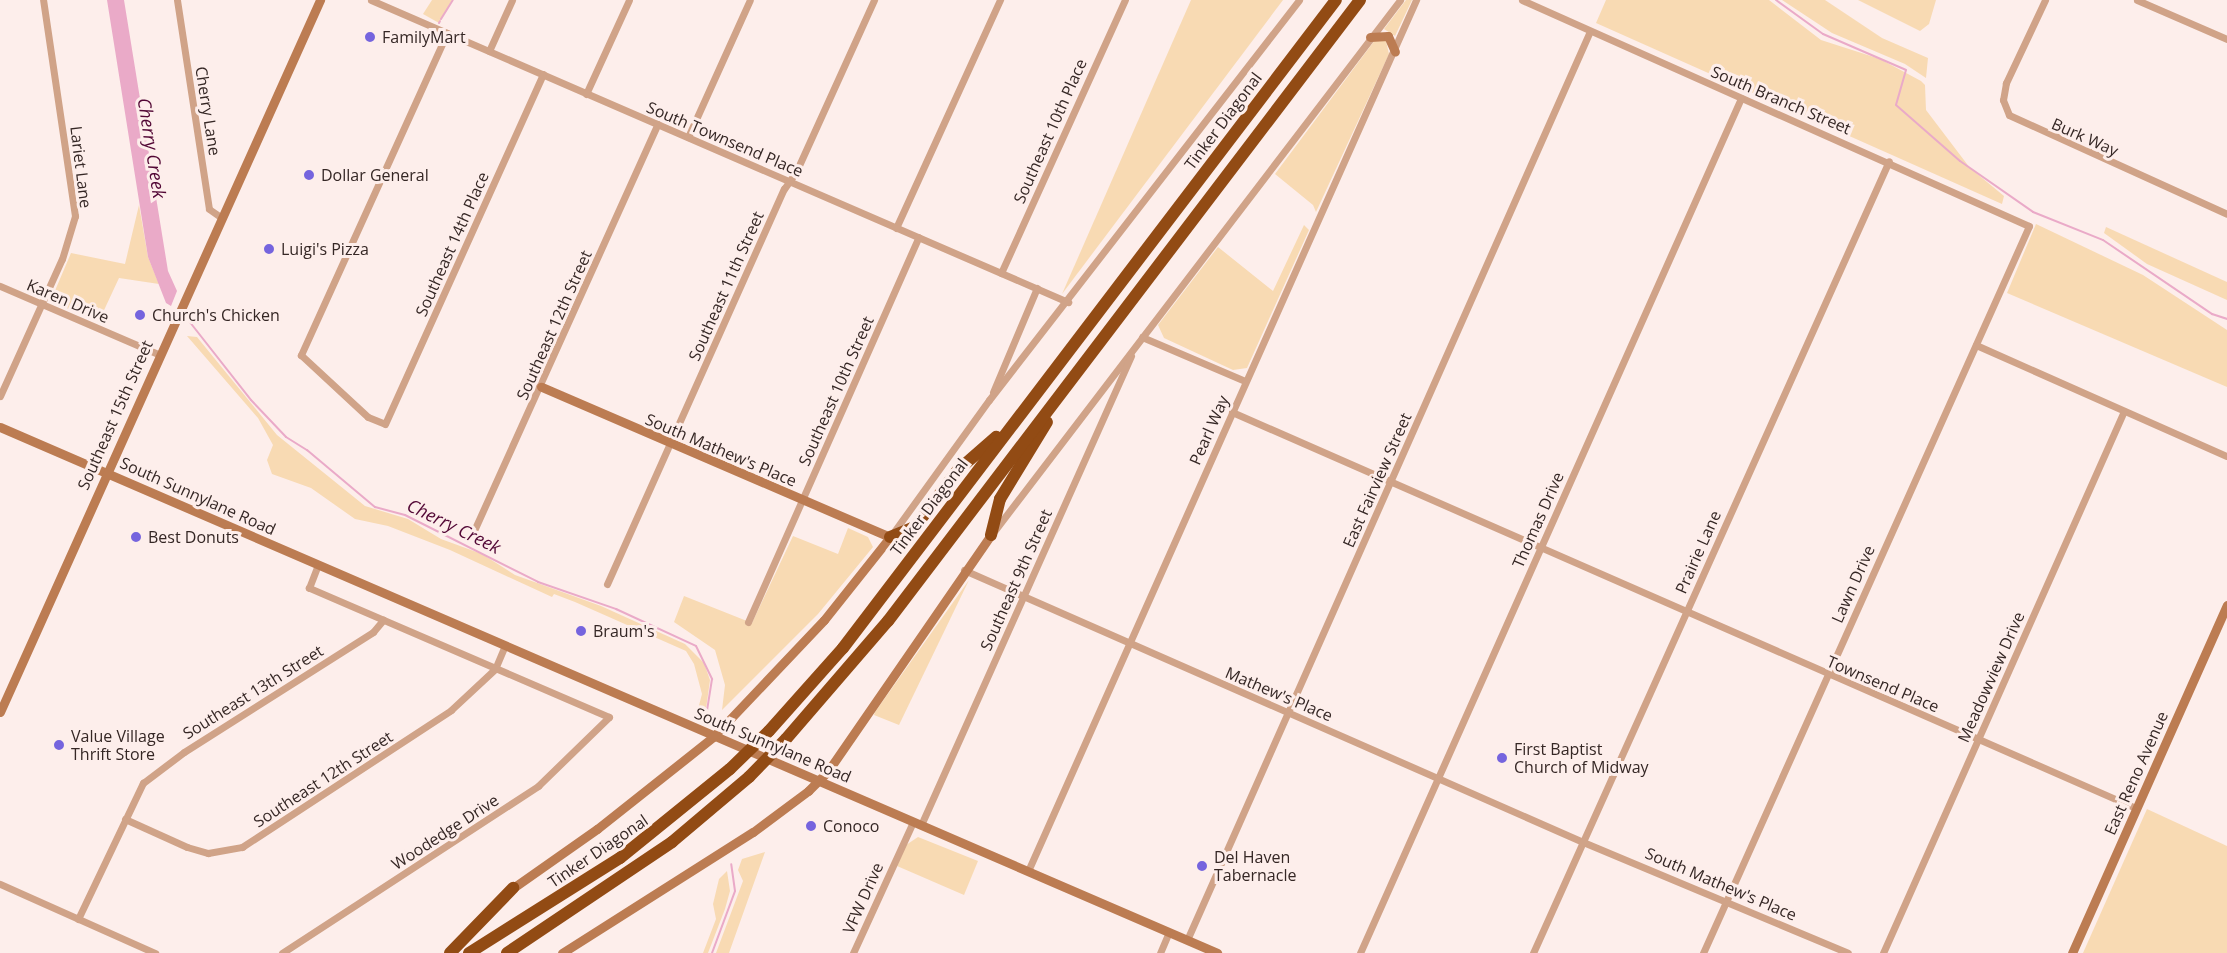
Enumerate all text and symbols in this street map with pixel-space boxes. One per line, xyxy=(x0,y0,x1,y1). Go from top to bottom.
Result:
place label: FamilyMart xyxy=(382,27,466,47)
marker: FamilyMart xyxy=(363,30,377,44)
street label: Southeast 10th Place xyxy=(1009,56,1091,206)
street label: South Branch Street xyxy=(1708,62,1854,138)
street label: Cherry Lane xyxy=(191,65,225,157)
street label: Tinker Diagonal xyxy=(1180,69,1266,173)
water label: Cherry Creek xyxy=(133,96,171,200)
street label: South Townsend Place xyxy=(644,97,806,181)
street label: Burk Way xyxy=(2049,114,2121,160)
street label: Lariet Lane xyxy=(66,125,96,209)
place label: Dollar General xyxy=(321,165,429,185)
marker: Dollar General xyxy=(302,168,316,182)
street label: Southeast 14th Place xyxy=(411,169,493,319)
street label: Southeast 11th Street xyxy=(684,208,768,364)
place label: Luigi's Pizza xyxy=(281,239,369,259)
marker: Luigi's Pizza xyxy=(262,242,276,256)
street label: Southeast 12th Street xyxy=(512,247,596,403)
street label: Karen Drive xyxy=(24,275,112,327)
place label: Church's Chicken xyxy=(152,305,280,325)
marker: Church's Chicken xyxy=(133,308,147,322)
street label: Southeast 10th Street xyxy=(794,313,878,469)
street label: Southeast 15th Street xyxy=(73,337,157,493)
street label: Pearl Way xyxy=(1185,392,1233,468)
street label: South Mathew's Place xyxy=(642,409,800,491)
street label: East Fairview Street xyxy=(1339,410,1415,550)
street label: South Sunnylane Road xyxy=(117,453,279,539)
street label: Tinker Diagonal xyxy=(886,455,972,559)
street label: Thomas Drive xyxy=(1508,469,1568,571)
water label: Cherry Creek xyxy=(404,494,504,558)
street label: Southeast 9th Street xyxy=(976,506,1056,654)
street label: Prairie Lane xyxy=(1671,508,1725,596)
place label: Best Donuts xyxy=(148,527,239,547)
marker: Best Donuts xyxy=(129,530,143,544)
street label: Lawn Drive xyxy=(1827,542,1879,626)
street label: Meadowview Drive xyxy=(1954,609,2028,745)
place label: Braum's xyxy=(593,621,655,641)
marker: Braum's xyxy=(574,624,588,638)
street label: Southeast 13th Street xyxy=(179,641,327,743)
street label: Townsend Place xyxy=(1824,652,1942,716)
street label: Mathew's Place xyxy=(1222,663,1336,725)
street label: South Sunnylane Road xyxy=(692,703,854,787)
street label: East Reno Avenue xyxy=(2100,708,2172,838)
place label: Value Village Thrift Store xyxy=(71,726,165,764)
street label: Southeast 12th Street xyxy=(250,727,396,831)
marker: Value Village Thrift Store xyxy=(52,738,66,752)
place label: First Baptist Church of Midway xyxy=(1514,739,1649,777)
marker: First Baptist Church of Midway xyxy=(1495,751,1509,765)
street label: Woodedge Drive xyxy=(388,790,502,874)
street label: Tinker Diagonal xyxy=(544,811,652,891)
place label: Conoco xyxy=(823,816,879,836)
marker: Conoco xyxy=(804,819,818,833)
street label: South Mathew's Place xyxy=(1642,843,1800,925)
place label: Del Haven Tabernacle xyxy=(1214,847,1296,885)
street label: VFW Drive xyxy=(839,859,887,937)
marker: Del Haven Tabernacle xyxy=(1195,859,1209,873)

